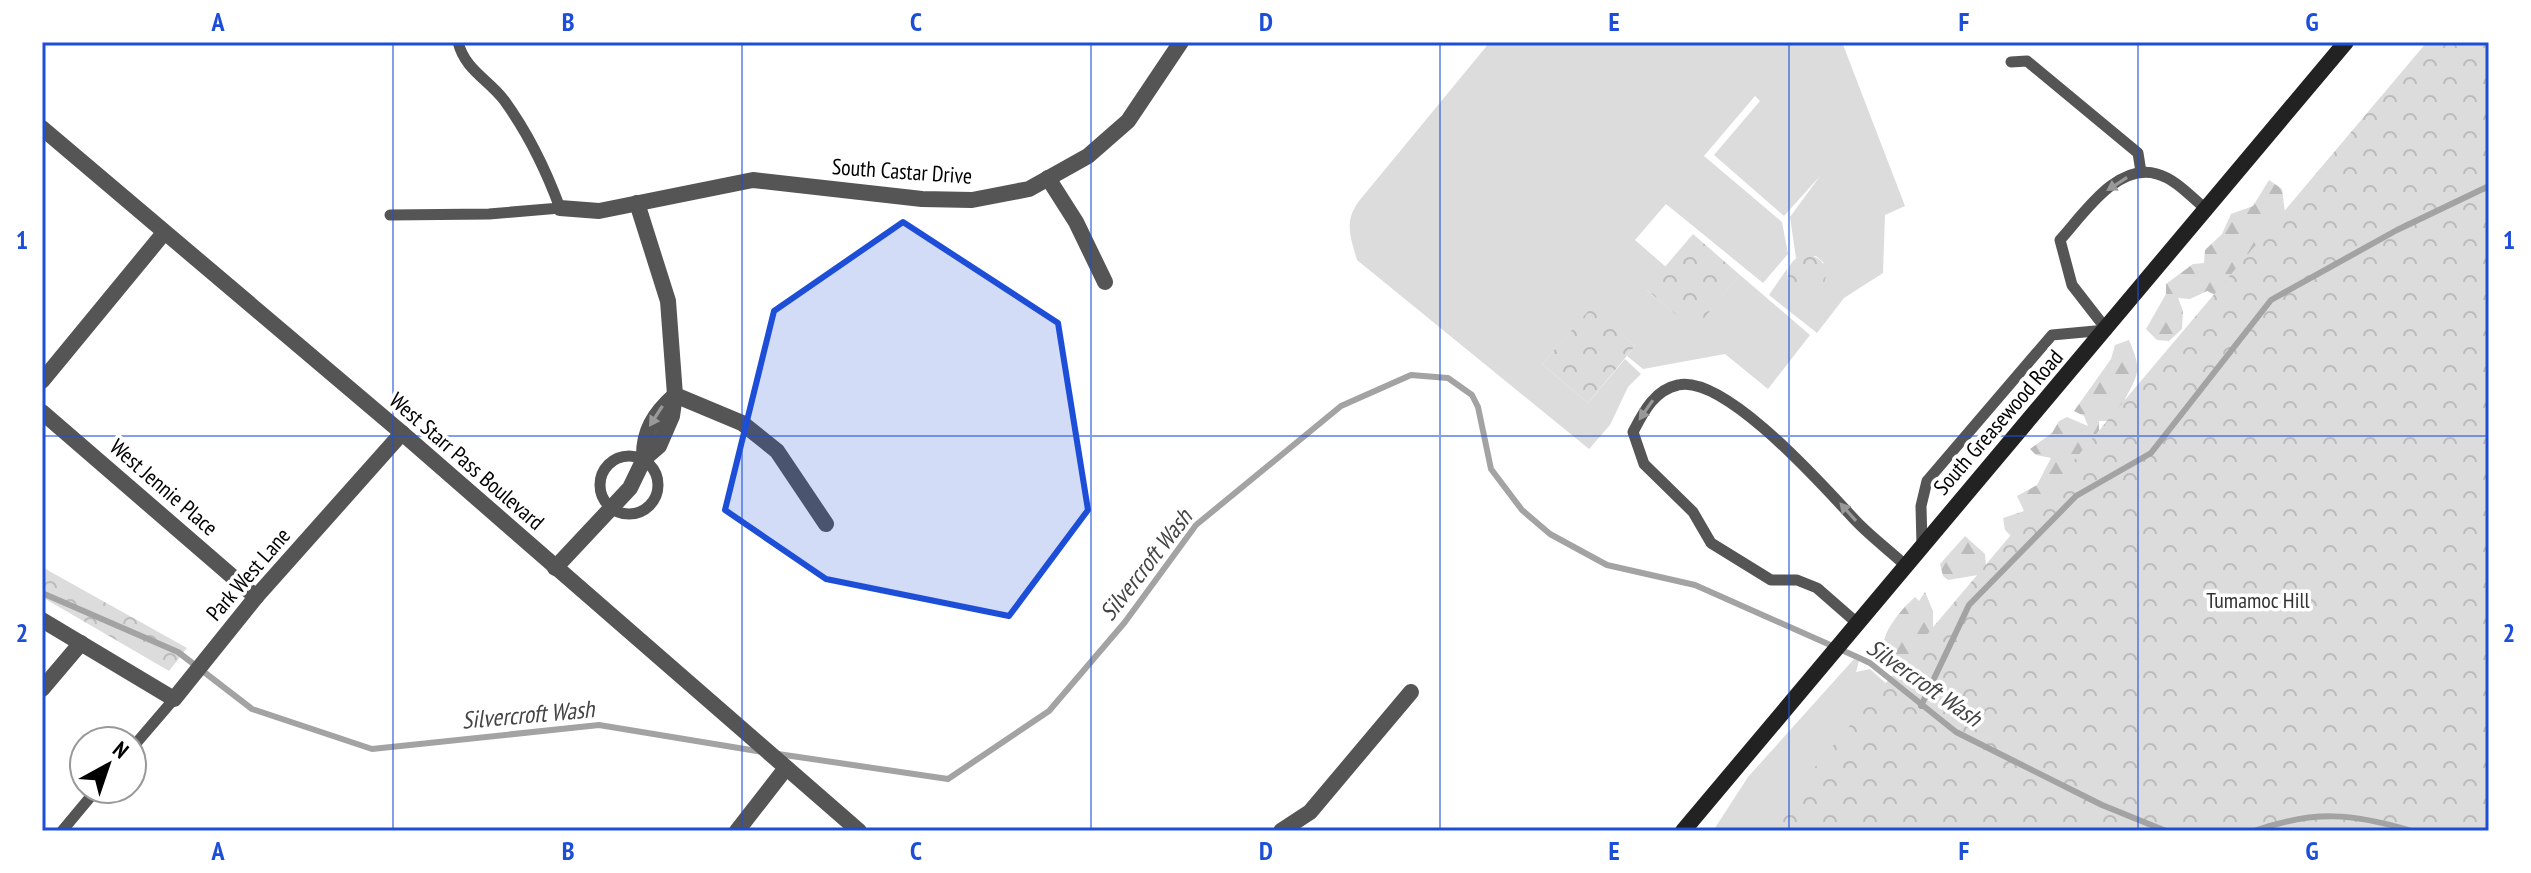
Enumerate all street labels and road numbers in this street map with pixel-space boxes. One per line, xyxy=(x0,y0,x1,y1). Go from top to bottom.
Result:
street label: South Castar Drive xyxy=(831,152,973,190)
street label: South Greasewood Road xyxy=(1927,344,2069,500)
street label: West Starr Pass Boulevard xyxy=(384,386,550,536)
street label: West Jennie Place xyxy=(104,433,224,541)
street label: Park West Lane xyxy=(200,522,296,626)

